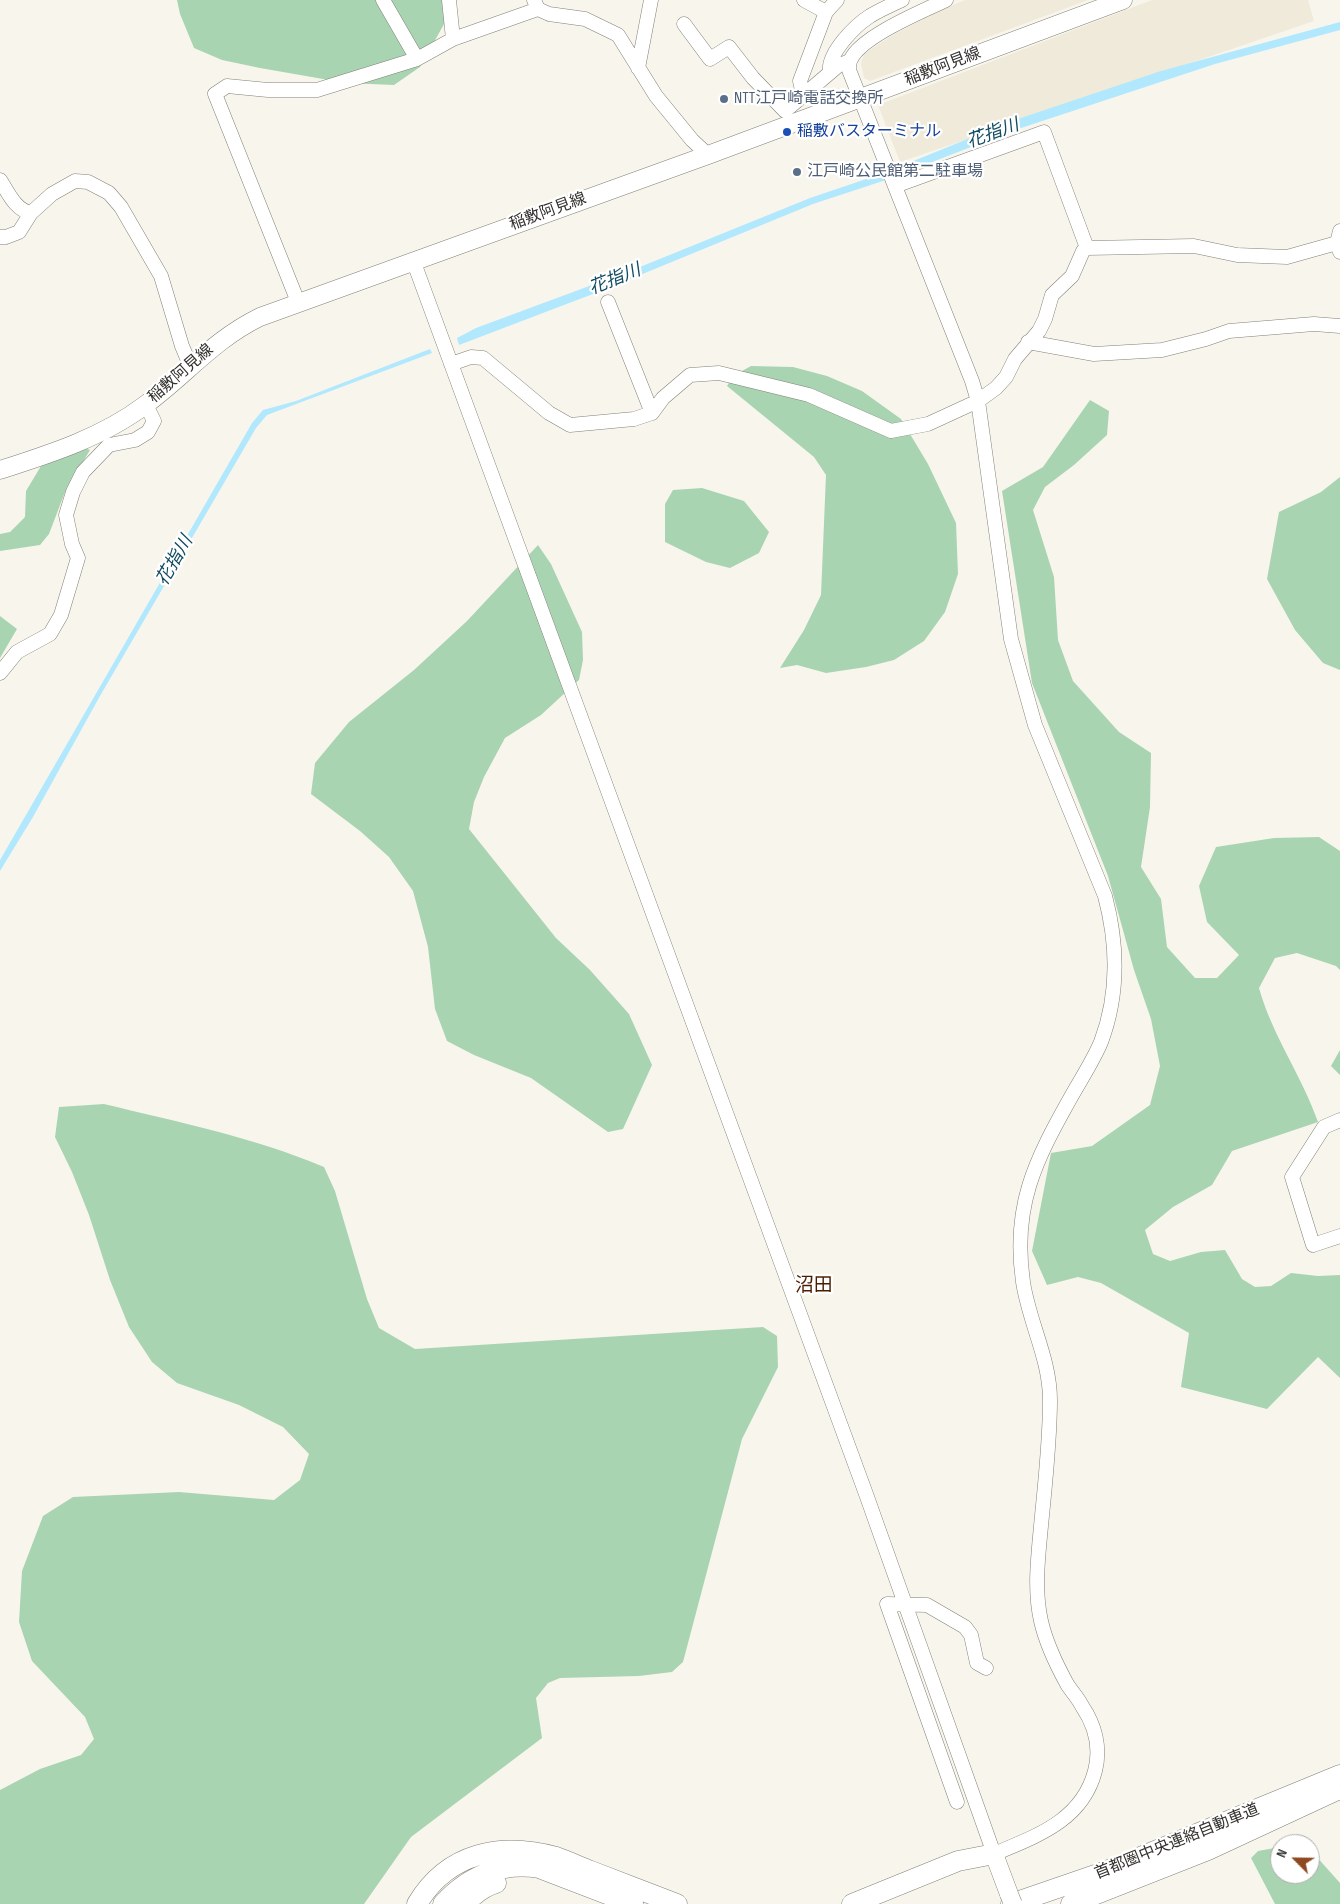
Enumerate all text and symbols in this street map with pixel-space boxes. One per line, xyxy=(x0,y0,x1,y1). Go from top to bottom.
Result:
street label: 稲敷阿見線 xyxy=(902,44,984,90)
place label: NTT江戸崎電話交換所 xyxy=(734,89,883,109)
marker: NTT江戸崎電話交換所 xyxy=(718,93,730,105)
water label: 花指川 xyxy=(964,115,1022,153)
place label: 稲敷バスターミナル xyxy=(797,122,941,142)
marker: 稲敷バスターミナル xyxy=(781,126,793,138)
place label: 江戸崎公民館第二駐車場 xyxy=(807,162,983,182)
marker: 江戸崎公民館第二駐車場 xyxy=(791,166,803,178)
street label: 稲敷阿見線 xyxy=(507,189,589,235)
water label: 花指川 xyxy=(586,260,644,300)
street label: 稲敷阿見線 xyxy=(145,341,217,407)
water label: 花指川 xyxy=(152,532,198,590)
district label: 沼田 xyxy=(795,1275,833,1297)
street label: 首都圏中央連絡自動車道 xyxy=(1092,1800,1262,1884)
north arrow xyxy=(1270,1834,1320,1884)
text: N xyxy=(1272,1847,1291,1860)

